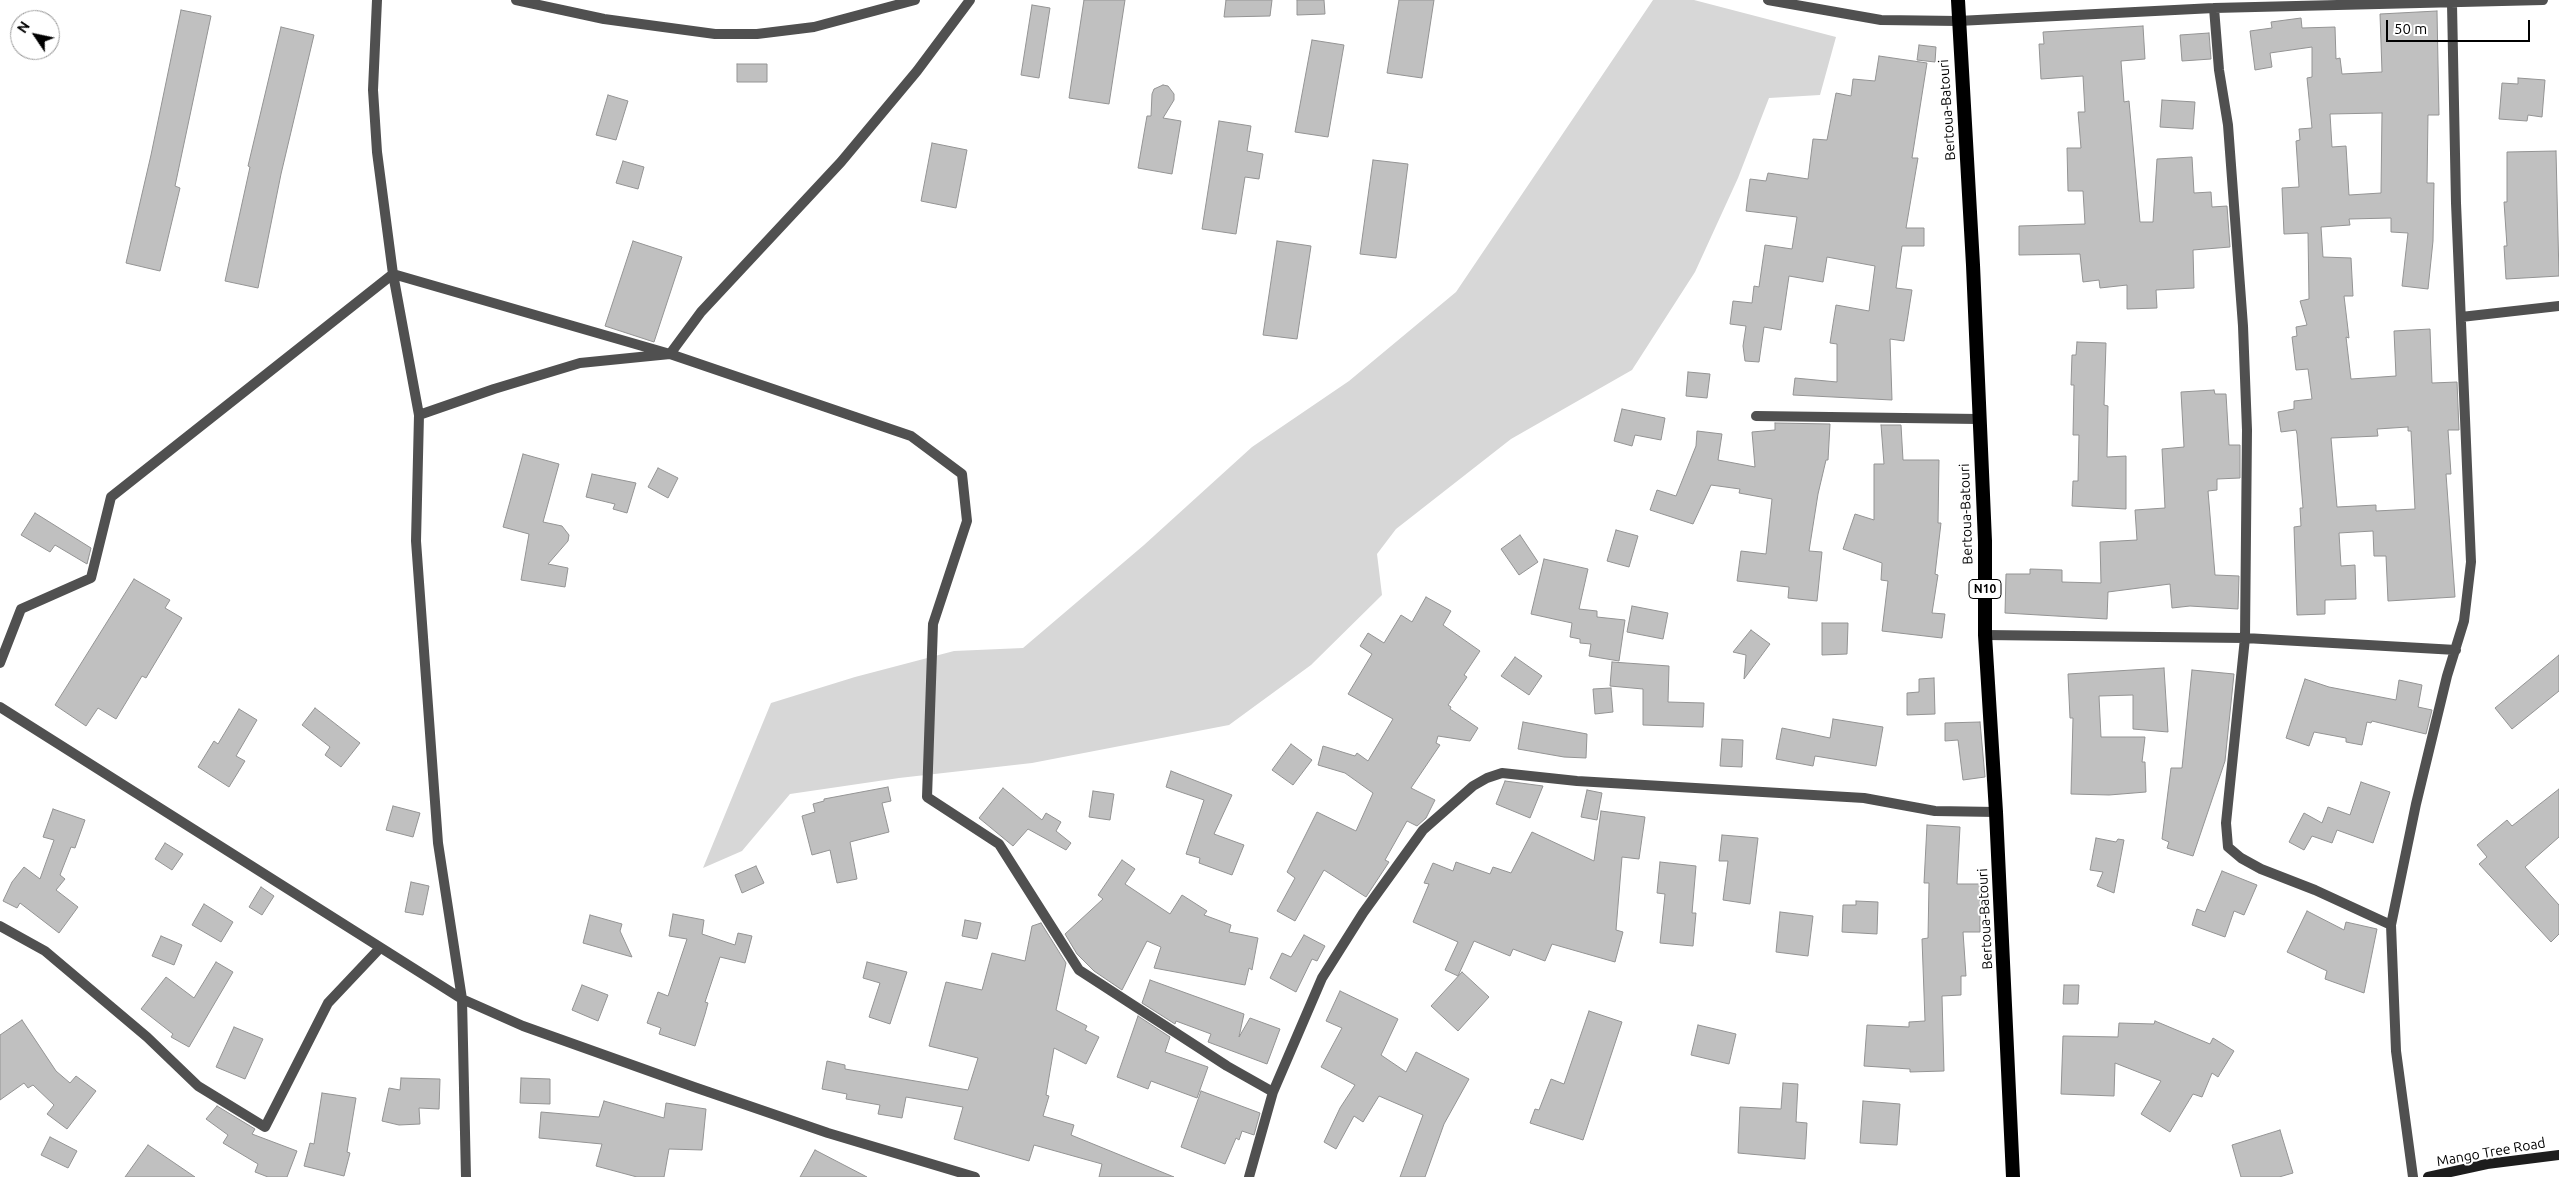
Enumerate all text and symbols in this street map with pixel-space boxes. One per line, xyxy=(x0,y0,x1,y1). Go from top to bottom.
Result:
north arrow xyxy=(10,10,60,60)
scale bar xyxy=(2389,10,2533,42)
text: N xyxy=(14,18,33,36)
text: 50 m xyxy=(2394,20,2427,37)
street label: Bertoua-Batouri xyxy=(1935,59,1959,161)
street label: Bertoua-Batouri xyxy=(1956,463,1976,565)
road number: N10 xyxy=(1969,580,2001,598)
street label: Bertoua-Batouri xyxy=(1974,868,1996,970)
street label: Mango Tree Road xyxy=(2435,1134,2547,1170)

